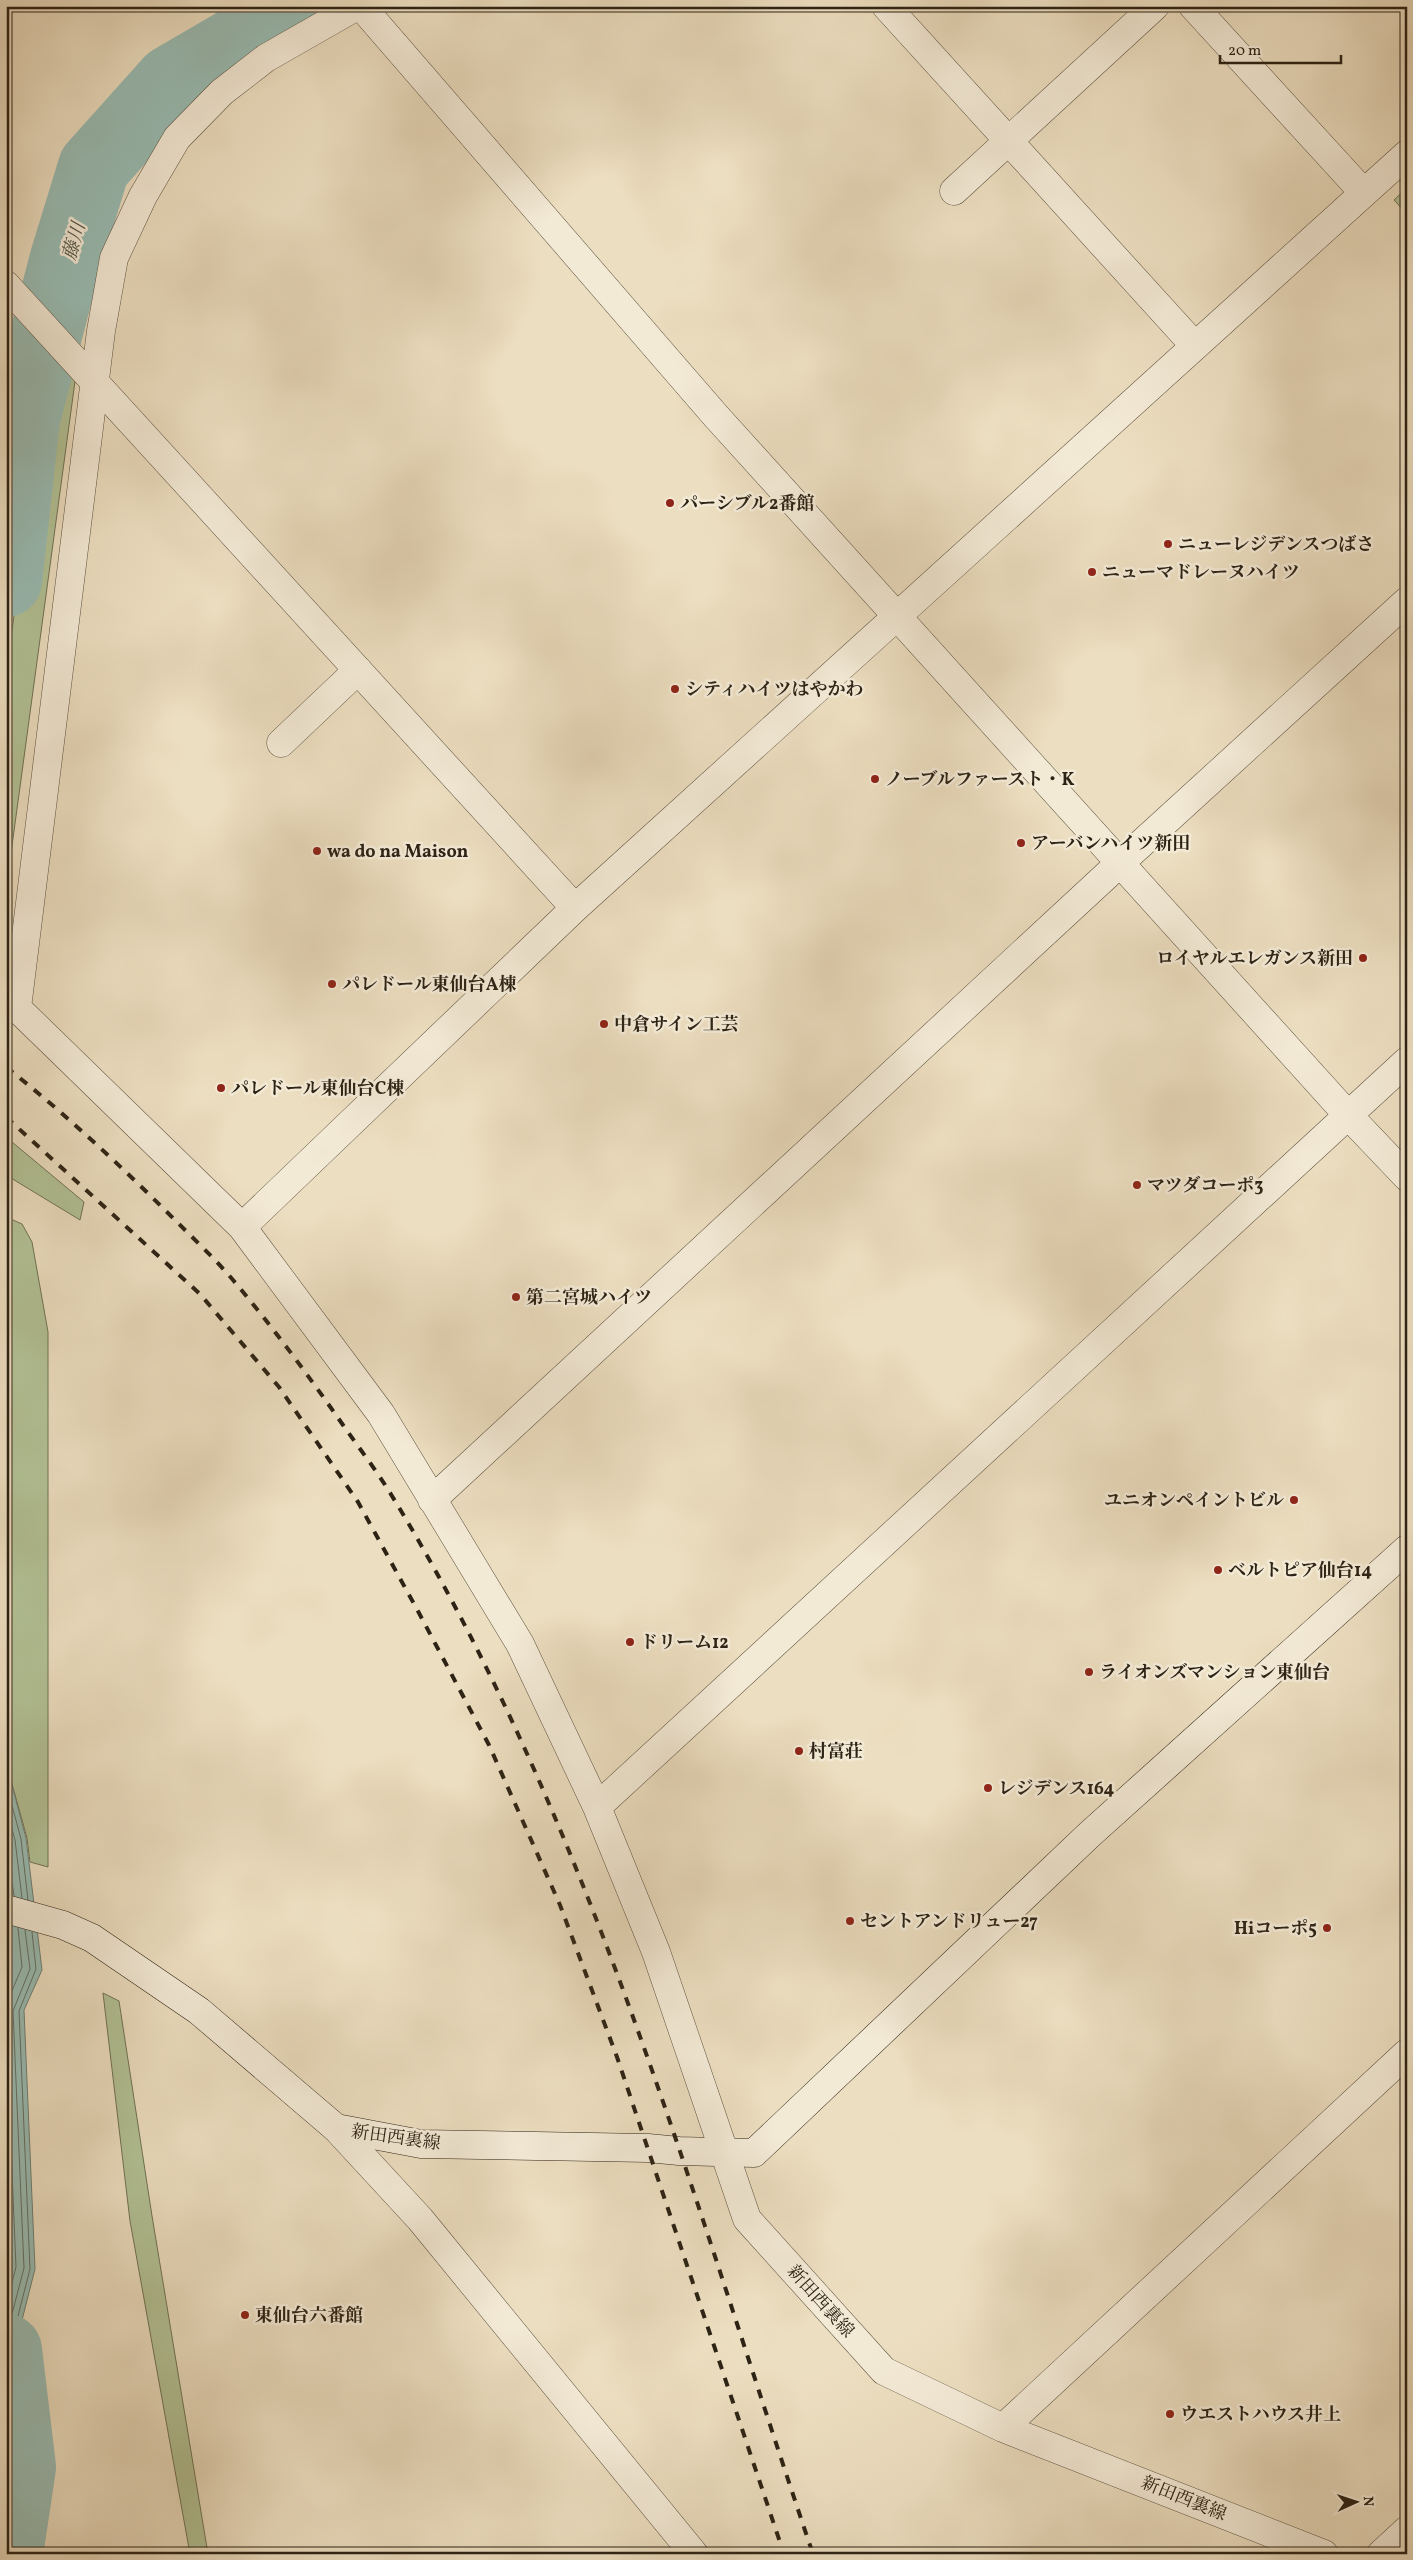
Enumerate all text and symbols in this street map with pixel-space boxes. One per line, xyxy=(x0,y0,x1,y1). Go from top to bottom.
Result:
scale bar xyxy=(1220,32,1342,64)
text: 20 m xyxy=(1228,41,1261,62)
water label: 藤川 xyxy=(57,218,93,263)
place label: パーシブル2番館 xyxy=(680,492,814,517)
marker: パーシブル2番館 xyxy=(664,497,676,509)
place label: ニューレジデンスつばさ xyxy=(1178,533,1374,558)
marker: ニューレジデンスつばさ xyxy=(1162,538,1174,550)
place label: ニューマドレーヌハイツ xyxy=(1102,561,1300,586)
marker: ニューマドレーヌハイツ xyxy=(1086,566,1098,578)
place label: シティハイツはやかわ xyxy=(685,678,864,703)
marker: シティハイツはやかわ xyxy=(669,683,681,695)
place label: ノーブルファースト・K xyxy=(885,768,1075,793)
marker: ノーブルファースト・K xyxy=(869,773,881,785)
place label: アーバンハイツ新田 xyxy=(1031,832,1190,857)
marker: アーバンハイツ新田 xyxy=(1015,837,1027,849)
place label: wa do na Maison xyxy=(327,840,469,865)
marker: wa do na Maison xyxy=(311,845,323,857)
place label: ロイヤルエレガンス新田 xyxy=(1156,947,1353,972)
marker: ロイヤルエレガンス新田 xyxy=(1357,952,1369,964)
place label: パレドール東仙台A棟 xyxy=(342,973,516,998)
marker: パレドール東仙台A棟 xyxy=(326,978,338,990)
place label: 中倉サイン工芸 xyxy=(614,1013,739,1038)
marker: 中倉サイン工芸 xyxy=(598,1018,610,1030)
place label: パレドール東仙台C棟 xyxy=(231,1077,404,1102)
marker: パレドール東仙台C棟 xyxy=(215,1082,227,1094)
place label: マツダコーポ3 xyxy=(1147,1174,1263,1199)
marker: マツダコーポ3 xyxy=(1131,1179,1143,1191)
place label: 第二宮城ハイツ xyxy=(526,1286,652,1311)
marker: 第二宮城ハイツ xyxy=(510,1291,522,1303)
place label: ユニオンペイントビル xyxy=(1104,1489,1284,1514)
marker: ユニオンペイントビル xyxy=(1288,1494,1300,1506)
place label: ベルトピア仙台14 xyxy=(1228,1559,1372,1584)
marker: ベルトピア仙台14 xyxy=(1212,1564,1224,1576)
place label: ドリーム12 xyxy=(640,1631,729,1656)
marker: ドリーム12 xyxy=(624,1636,636,1648)
place label: ライオンズマンション東仙台 xyxy=(1099,1661,1330,1686)
marker: ライオンズマンション東仙台 xyxy=(1083,1666,1095,1678)
place label: 村富荘 xyxy=(809,1740,863,1765)
marker: 村富荘 xyxy=(793,1745,805,1757)
place label: レジデンス164 xyxy=(998,1777,1115,1802)
marker: レジデンス164 xyxy=(982,1782,994,1794)
place label: セントアンドリュー27 xyxy=(860,1910,1038,1935)
marker: セントアンドリュー27 xyxy=(844,1915,856,1927)
place label: Hiコーポ5 xyxy=(1234,1917,1317,1942)
marker: Hiコーポ5 xyxy=(1321,1922,1333,1934)
street label: 新田西裏線 xyxy=(349,2120,442,2157)
street label: 新田西裏線 xyxy=(780,2260,859,2344)
place label: 東仙台六番館 xyxy=(255,2304,363,2329)
marker: 東仙台六番館 xyxy=(239,2309,251,2321)
place label: ウエストハウス井上 xyxy=(1180,2403,1341,2428)
marker: ウエストハウス井上 xyxy=(1164,2408,1176,2420)
street label: 新田西裏線 xyxy=(1137,2471,1230,2528)
north arrow xyxy=(1330,2478,1380,2528)
text: N xyxy=(1358,2496,1377,2507)

